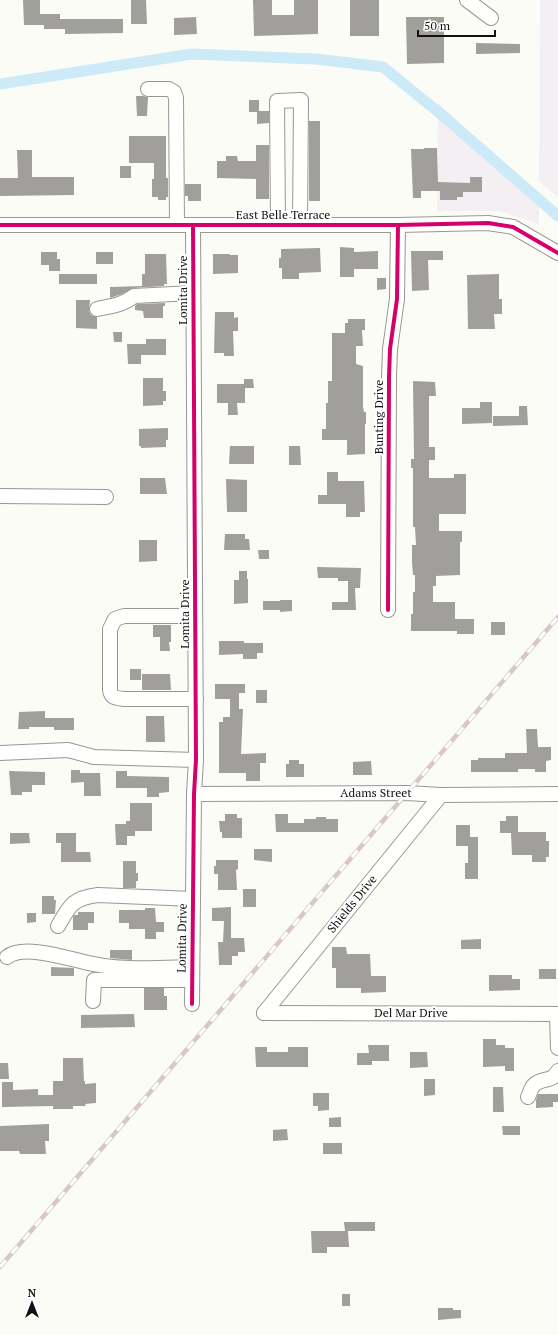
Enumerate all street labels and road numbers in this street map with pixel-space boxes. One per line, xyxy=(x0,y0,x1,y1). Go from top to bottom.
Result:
street label: East Belle Terrace xyxy=(236,207,330,222)
street label: Lomita Drive xyxy=(175,255,190,325)
street label: Bunting Drive xyxy=(371,380,386,454)
street label: Lomita Drive xyxy=(177,579,192,649)
street label: Adams Street xyxy=(340,785,412,800)
street label: Shields Drive xyxy=(324,872,380,936)
street label: Lomita Drive xyxy=(173,903,190,973)
street label: Del Mar Drive xyxy=(374,1005,448,1020)

